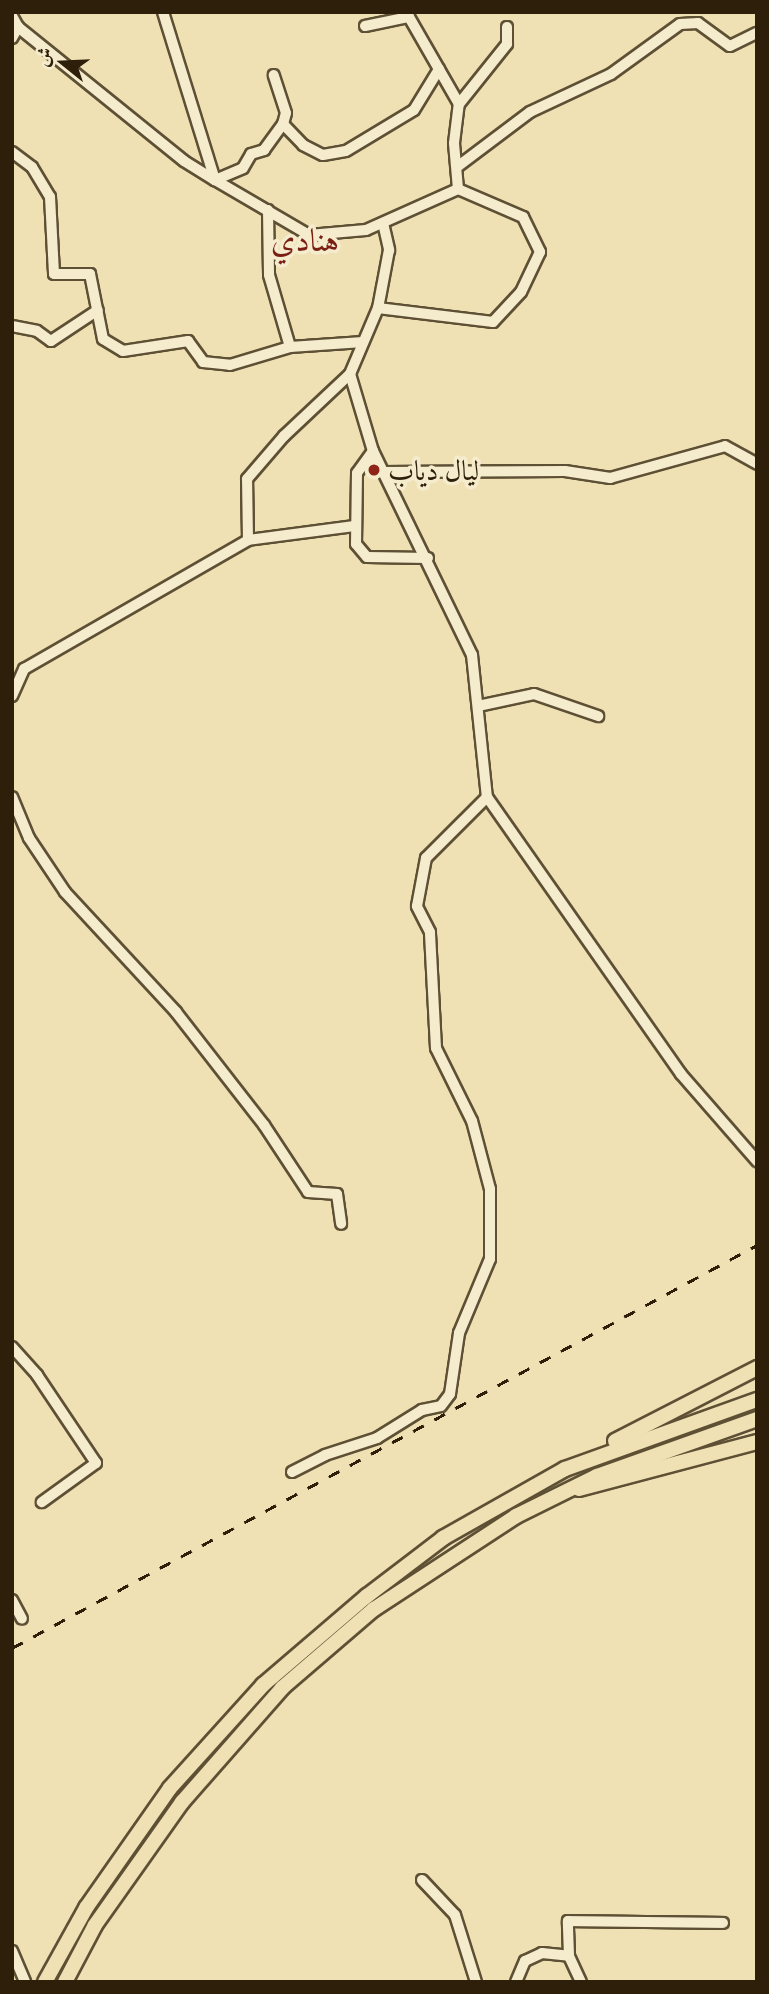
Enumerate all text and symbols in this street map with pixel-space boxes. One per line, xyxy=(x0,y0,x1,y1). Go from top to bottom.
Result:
north arrow xyxy=(28,28,98,98)
text: ش xyxy=(27,43,59,70)
district label: هنادي xyxy=(271,221,339,259)
place label: ليال دياب xyxy=(388,453,479,487)
marker: ليال دياب xyxy=(366,462,382,478)

